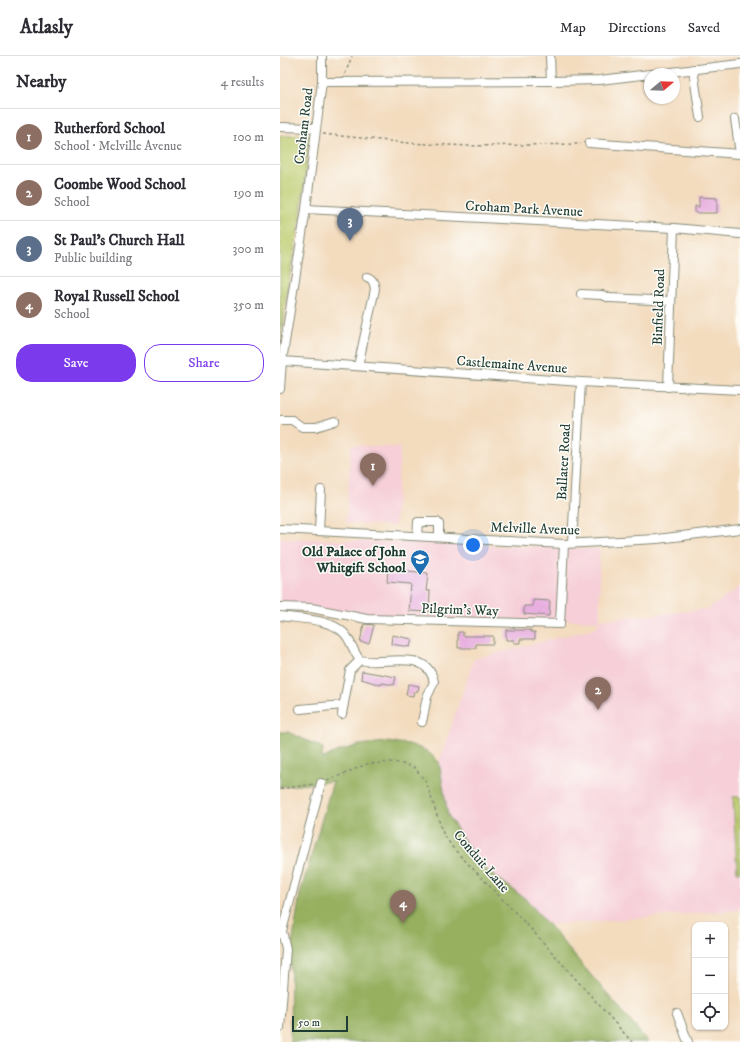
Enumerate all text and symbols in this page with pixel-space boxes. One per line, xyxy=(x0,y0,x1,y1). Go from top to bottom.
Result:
text: Atlasly xyxy=(20,16,73,39)
text: Map xyxy=(560,19,586,37)
text: Directions xyxy=(608,19,666,37)
text: Saved xyxy=(688,19,720,37)
north arrow xyxy=(644,68,680,104)
text: Nearby xyxy=(16,71,66,93)
text: 4 results xyxy=(221,74,264,90)
street label: Croham Road xyxy=(290,87,318,165)
text: Rutherford School xyxy=(54,119,165,138)
text: 1 xyxy=(27,129,31,145)
text: 100 m xyxy=(233,129,264,145)
text: School · Melville Avenue xyxy=(54,138,182,154)
text: Coombe Wood School xyxy=(54,175,186,194)
text: 2 xyxy=(26,185,32,201)
text: 190 m xyxy=(233,185,264,201)
text: School xyxy=(54,194,90,210)
street label: Croham Park Avenue xyxy=(465,197,583,221)
pin: 3 xyxy=(337,208,363,241)
text: St Paul's Church Hall xyxy=(54,231,185,250)
text: 3 xyxy=(27,241,31,257)
text: 300 m xyxy=(233,241,264,257)
text: Public building xyxy=(54,250,132,266)
street label: Binfield Road xyxy=(649,268,669,346)
text: Royal Russell School xyxy=(54,287,179,306)
text: 4 xyxy=(25,297,33,313)
text: 350 m xyxy=(233,297,264,313)
text: School xyxy=(54,306,90,322)
button: Save xyxy=(16,344,136,382)
button: Share xyxy=(144,344,264,382)
street label: Castlemaine Avenue xyxy=(456,352,568,378)
street label: Ballater Road xyxy=(553,423,575,501)
pin: 1 xyxy=(360,453,386,486)
street label: Melville Avenue xyxy=(490,518,580,540)
your location xyxy=(463,535,483,555)
place label: Old Palace of John Whitgift School xyxy=(302,543,407,577)
school or university icon: Old Palace of John Whitgift School xyxy=(409,548,431,576)
street label: Pilgrim's Way xyxy=(421,600,499,620)
pin: 2 xyxy=(585,677,611,710)
street label: Conduit Lane xyxy=(449,827,514,897)
pin: 4 xyxy=(390,890,416,923)
map controls xyxy=(692,922,728,1030)
button: + xyxy=(692,922,728,958)
button: − xyxy=(692,958,728,994)
button: locate xyxy=(692,994,728,1030)
scale bar xyxy=(292,1014,348,1033)
text: 50 m xyxy=(298,1016,320,1030)

